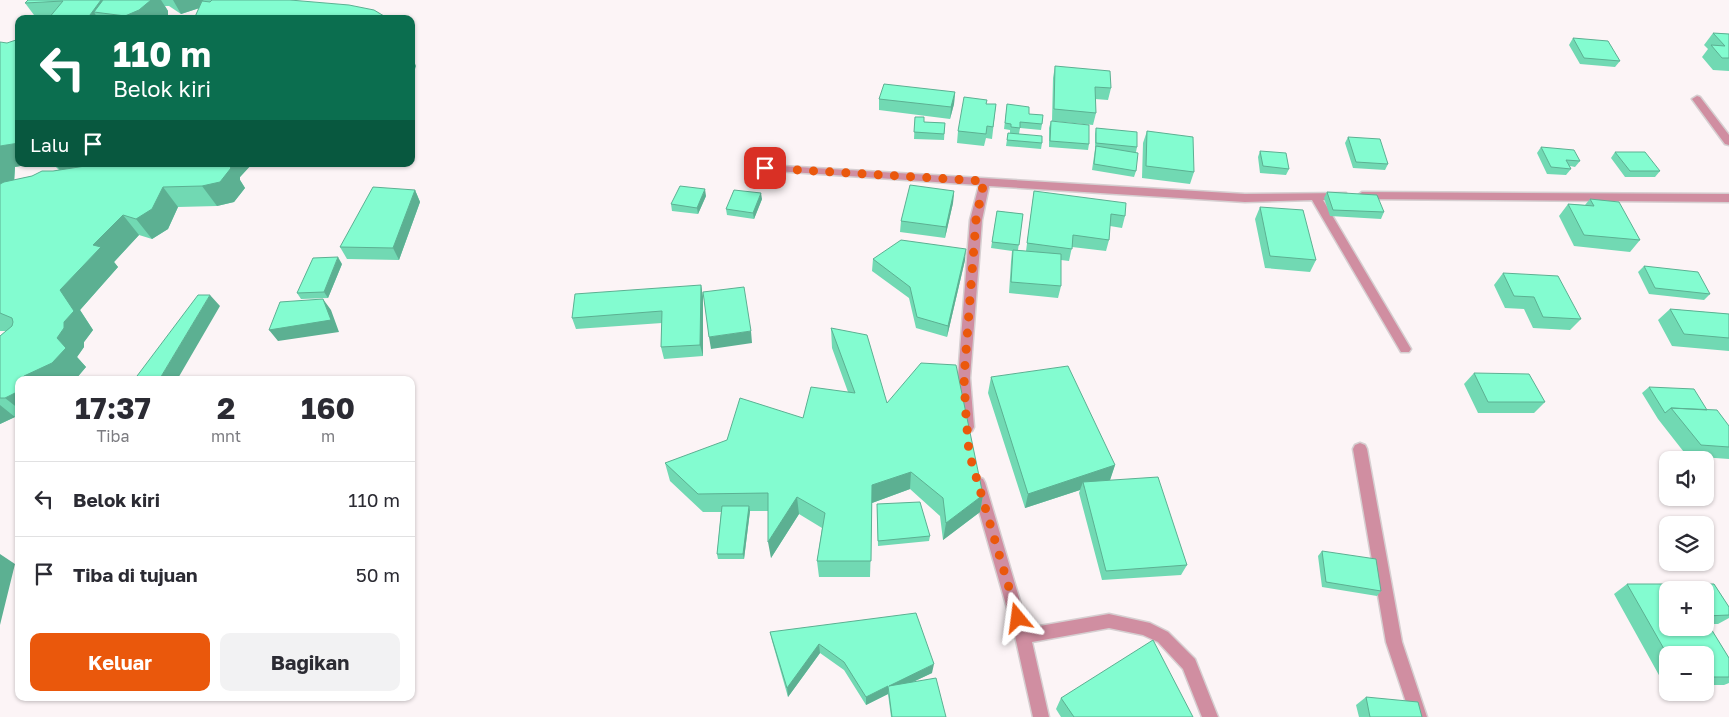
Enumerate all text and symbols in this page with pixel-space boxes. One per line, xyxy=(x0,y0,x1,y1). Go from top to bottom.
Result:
text: 110 m xyxy=(113,33,211,75)
icon: left xyxy=(30,35,95,100)
text: Belok kiri xyxy=(113,75,211,102)
icon: arrive xyxy=(79,130,107,158)
text: Lalu xyxy=(30,133,69,156)
pin xyxy=(744,147,786,189)
icon: arrive xyxy=(751,154,779,182)
text: 17:37 xyxy=(75,390,151,426)
text: 2 xyxy=(217,390,235,426)
text: 160 xyxy=(301,390,355,426)
text: Tiba xyxy=(96,426,130,446)
text: mnt xyxy=(211,426,241,446)
text: m xyxy=(321,426,335,446)
map controls xyxy=(1659,451,1714,701)
button: sound xyxy=(1659,451,1714,506)
icon: left xyxy=(30,485,58,513)
text: Belok kiri xyxy=(73,488,160,511)
text: 110 m xyxy=(348,488,400,511)
button: layers xyxy=(1659,516,1714,571)
icon: arrive xyxy=(30,560,58,588)
text: Tiba di tujuan xyxy=(73,563,198,586)
text: 50 m xyxy=(356,563,400,586)
button: + xyxy=(1659,581,1714,636)
position arrow xyxy=(991,591,1043,643)
button: Keluar xyxy=(30,633,210,691)
button: Bagikan xyxy=(220,633,400,691)
button: − xyxy=(1659,646,1714,701)

